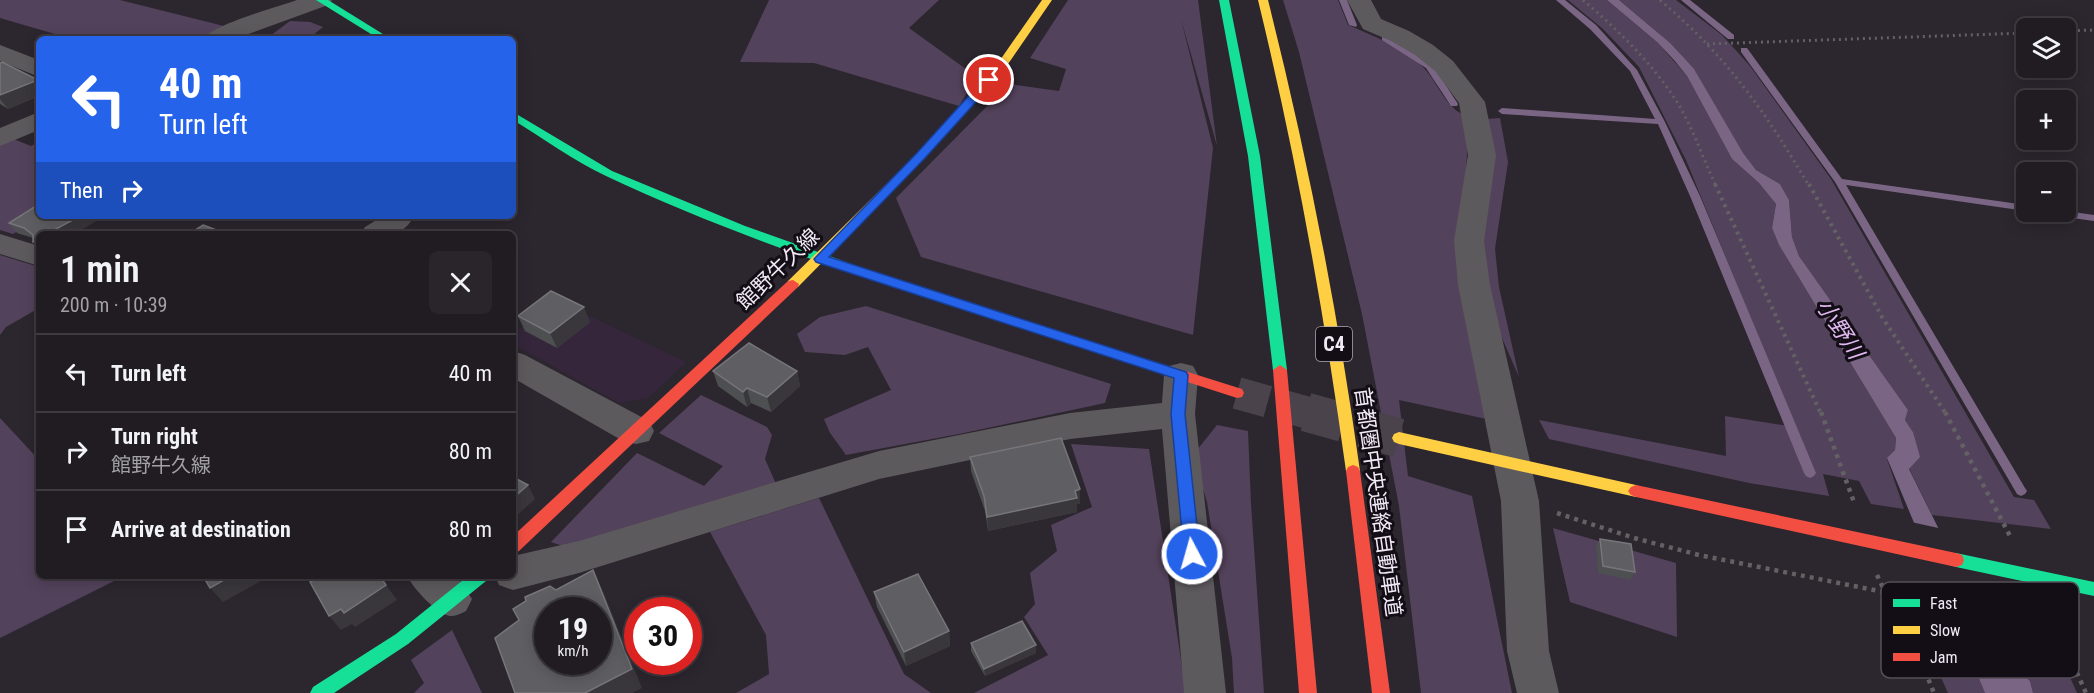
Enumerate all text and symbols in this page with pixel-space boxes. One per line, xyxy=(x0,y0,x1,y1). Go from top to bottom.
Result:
map controls xyxy=(2016,18,2076,222)
button: layers xyxy=(2016,18,2076,78)
pin xyxy=(963,54,1014,105)
text: 40 m xyxy=(159,59,242,108)
icon: left xyxy=(60,60,138,138)
icon: arrive xyxy=(972,63,1005,96)
button: + xyxy=(2016,90,2076,150)
text: Turn left xyxy=(159,109,248,141)
button: − xyxy=(2016,162,2076,222)
icon: right xyxy=(115,174,148,207)
text: Then xyxy=(60,178,103,203)
street label: 館野牛久線 xyxy=(732,224,824,314)
text: 1 min xyxy=(60,249,140,291)
button: close xyxy=(429,251,492,314)
text: 200 m · 10:39 xyxy=(60,293,167,317)
water label: 小野川 xyxy=(1812,295,1870,365)
road number: C4 xyxy=(1316,327,1352,361)
icon: left xyxy=(60,357,93,390)
text: Turn left xyxy=(111,361,186,386)
text: 40 m xyxy=(449,361,492,386)
street label: 首都圏中央連絡自動車道 xyxy=(1350,386,1406,618)
text: Turn right xyxy=(111,424,198,449)
icon: right xyxy=(60,435,93,468)
text: 80 m xyxy=(449,439,492,464)
text: 館野牛久線 xyxy=(111,453,211,477)
icon: arrive xyxy=(60,513,93,546)
text: Arrive at destination xyxy=(111,517,291,542)
text: 80 m xyxy=(449,517,492,542)
position arrow xyxy=(1160,522,1224,586)
legend xyxy=(1881,582,2079,678)
text: Fast xyxy=(1930,594,1957,613)
speed limit sign: 30 xyxy=(624,597,702,675)
text: 19 xyxy=(558,611,588,646)
text: Slow xyxy=(1930,621,1960,640)
text: km/h xyxy=(558,642,588,660)
text: Jam xyxy=(1930,648,1957,667)

